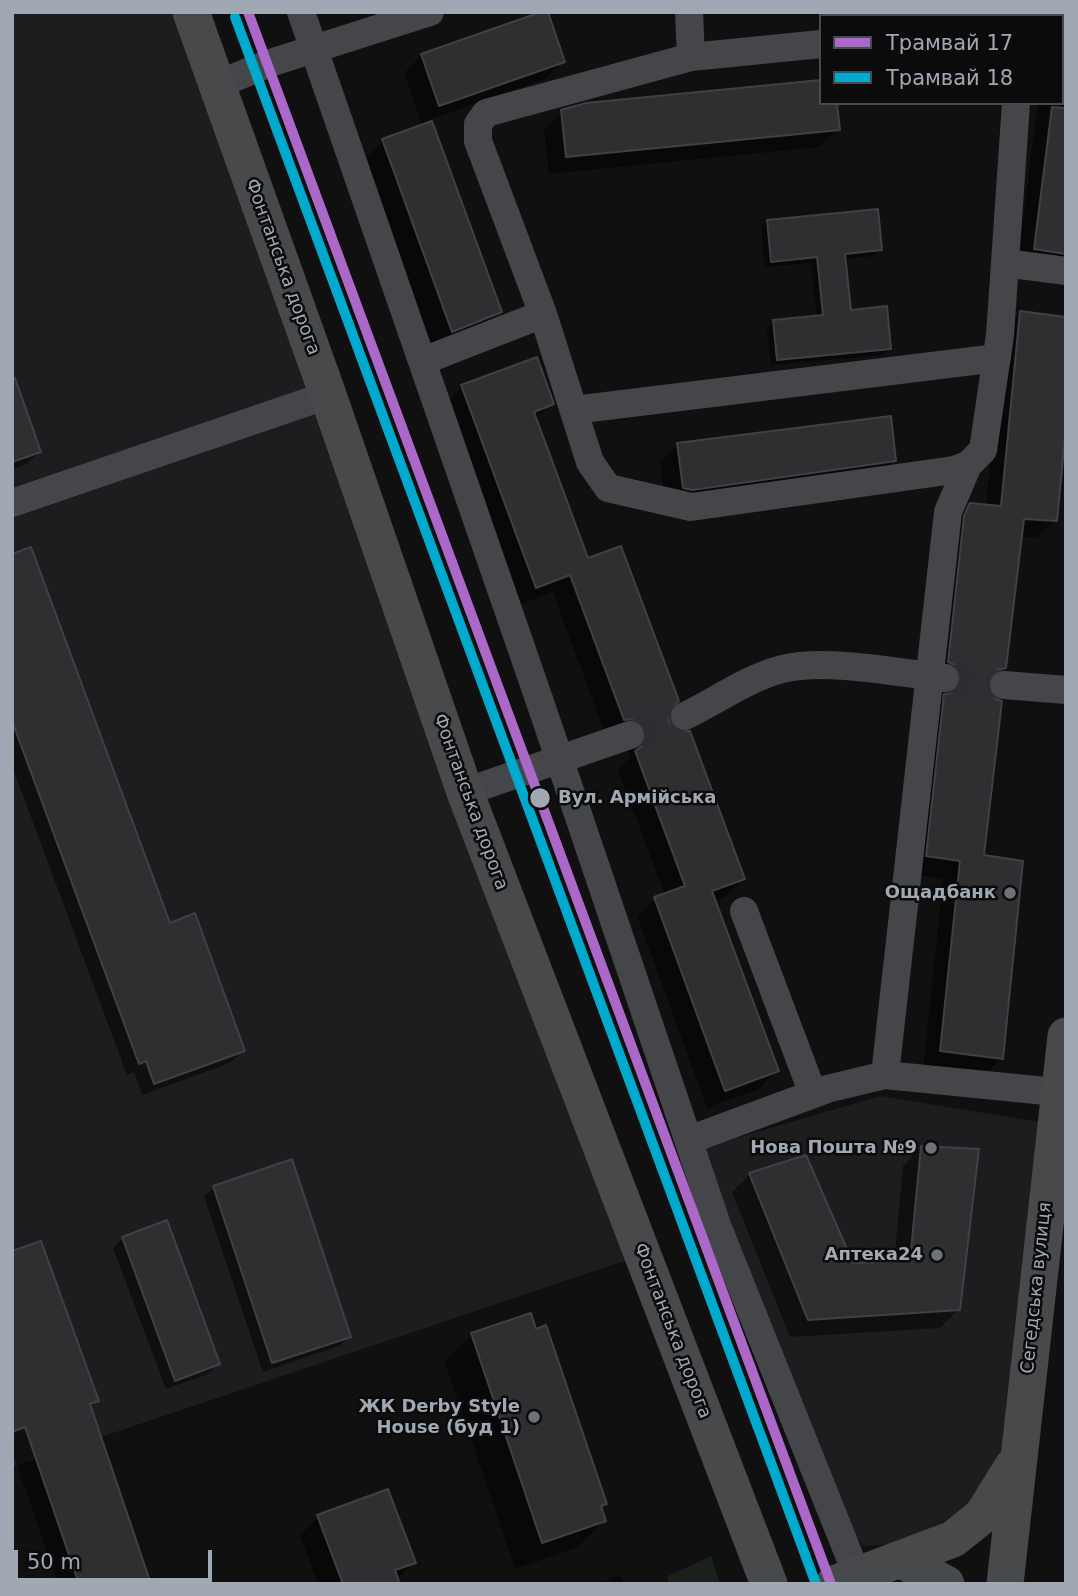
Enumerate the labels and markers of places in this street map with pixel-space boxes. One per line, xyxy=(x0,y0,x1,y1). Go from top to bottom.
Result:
marker: Вул. Армійська xyxy=(528,786,552,810)
place label: Вул. Армійська xyxy=(558,787,716,809)
place label: Ощадбанк xyxy=(885,882,996,904)
marker: Ощадбанк xyxy=(1002,885,1018,901)
place label: Нова Пошта №9 xyxy=(750,1137,917,1159)
marker: Нова Пошта №9 xyxy=(923,1140,939,1156)
place label: Аптека24 xyxy=(825,1244,923,1266)
marker: Аптека24 xyxy=(929,1247,945,1263)
place label: ЖК Derby Style House (буд 1) xyxy=(358,1396,520,1438)
marker: ЖК Derby Style House (буд 1) xyxy=(526,1409,542,1425)

